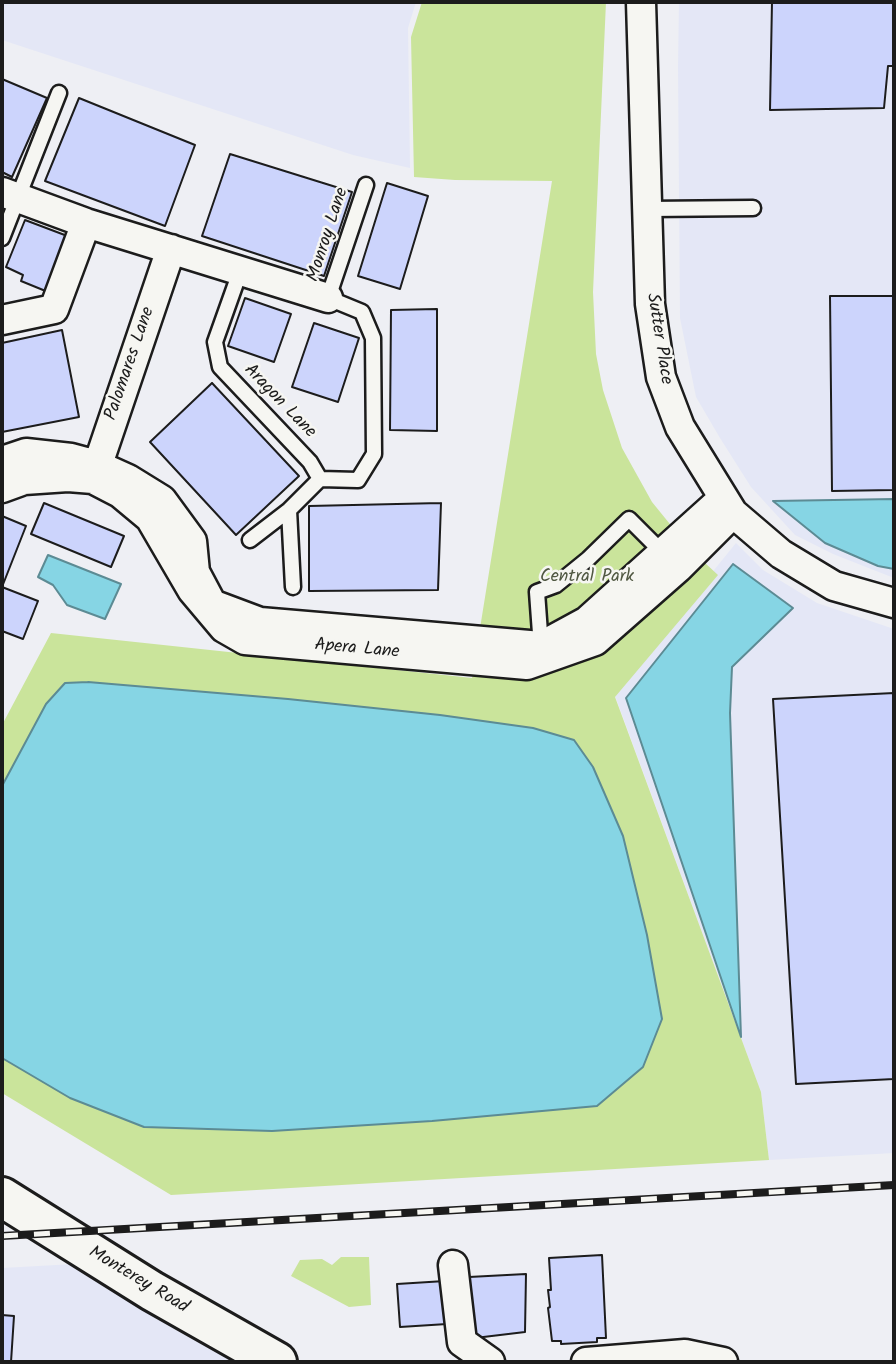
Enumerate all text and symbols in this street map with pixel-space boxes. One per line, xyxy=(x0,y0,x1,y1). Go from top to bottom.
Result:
street label: Monroy Lane xyxy=(304,185,354,285)
street label: Sutter Place xyxy=(640,292,676,386)
street label: Palomares Lane xyxy=(102,304,160,424)
street label: Aragon Lane xyxy=(238,360,320,444)
park label: Central Park xyxy=(540,567,634,589)
street label: Apera Lane xyxy=(314,636,400,664)
street label: Monterey Road xyxy=(84,1243,192,1319)

